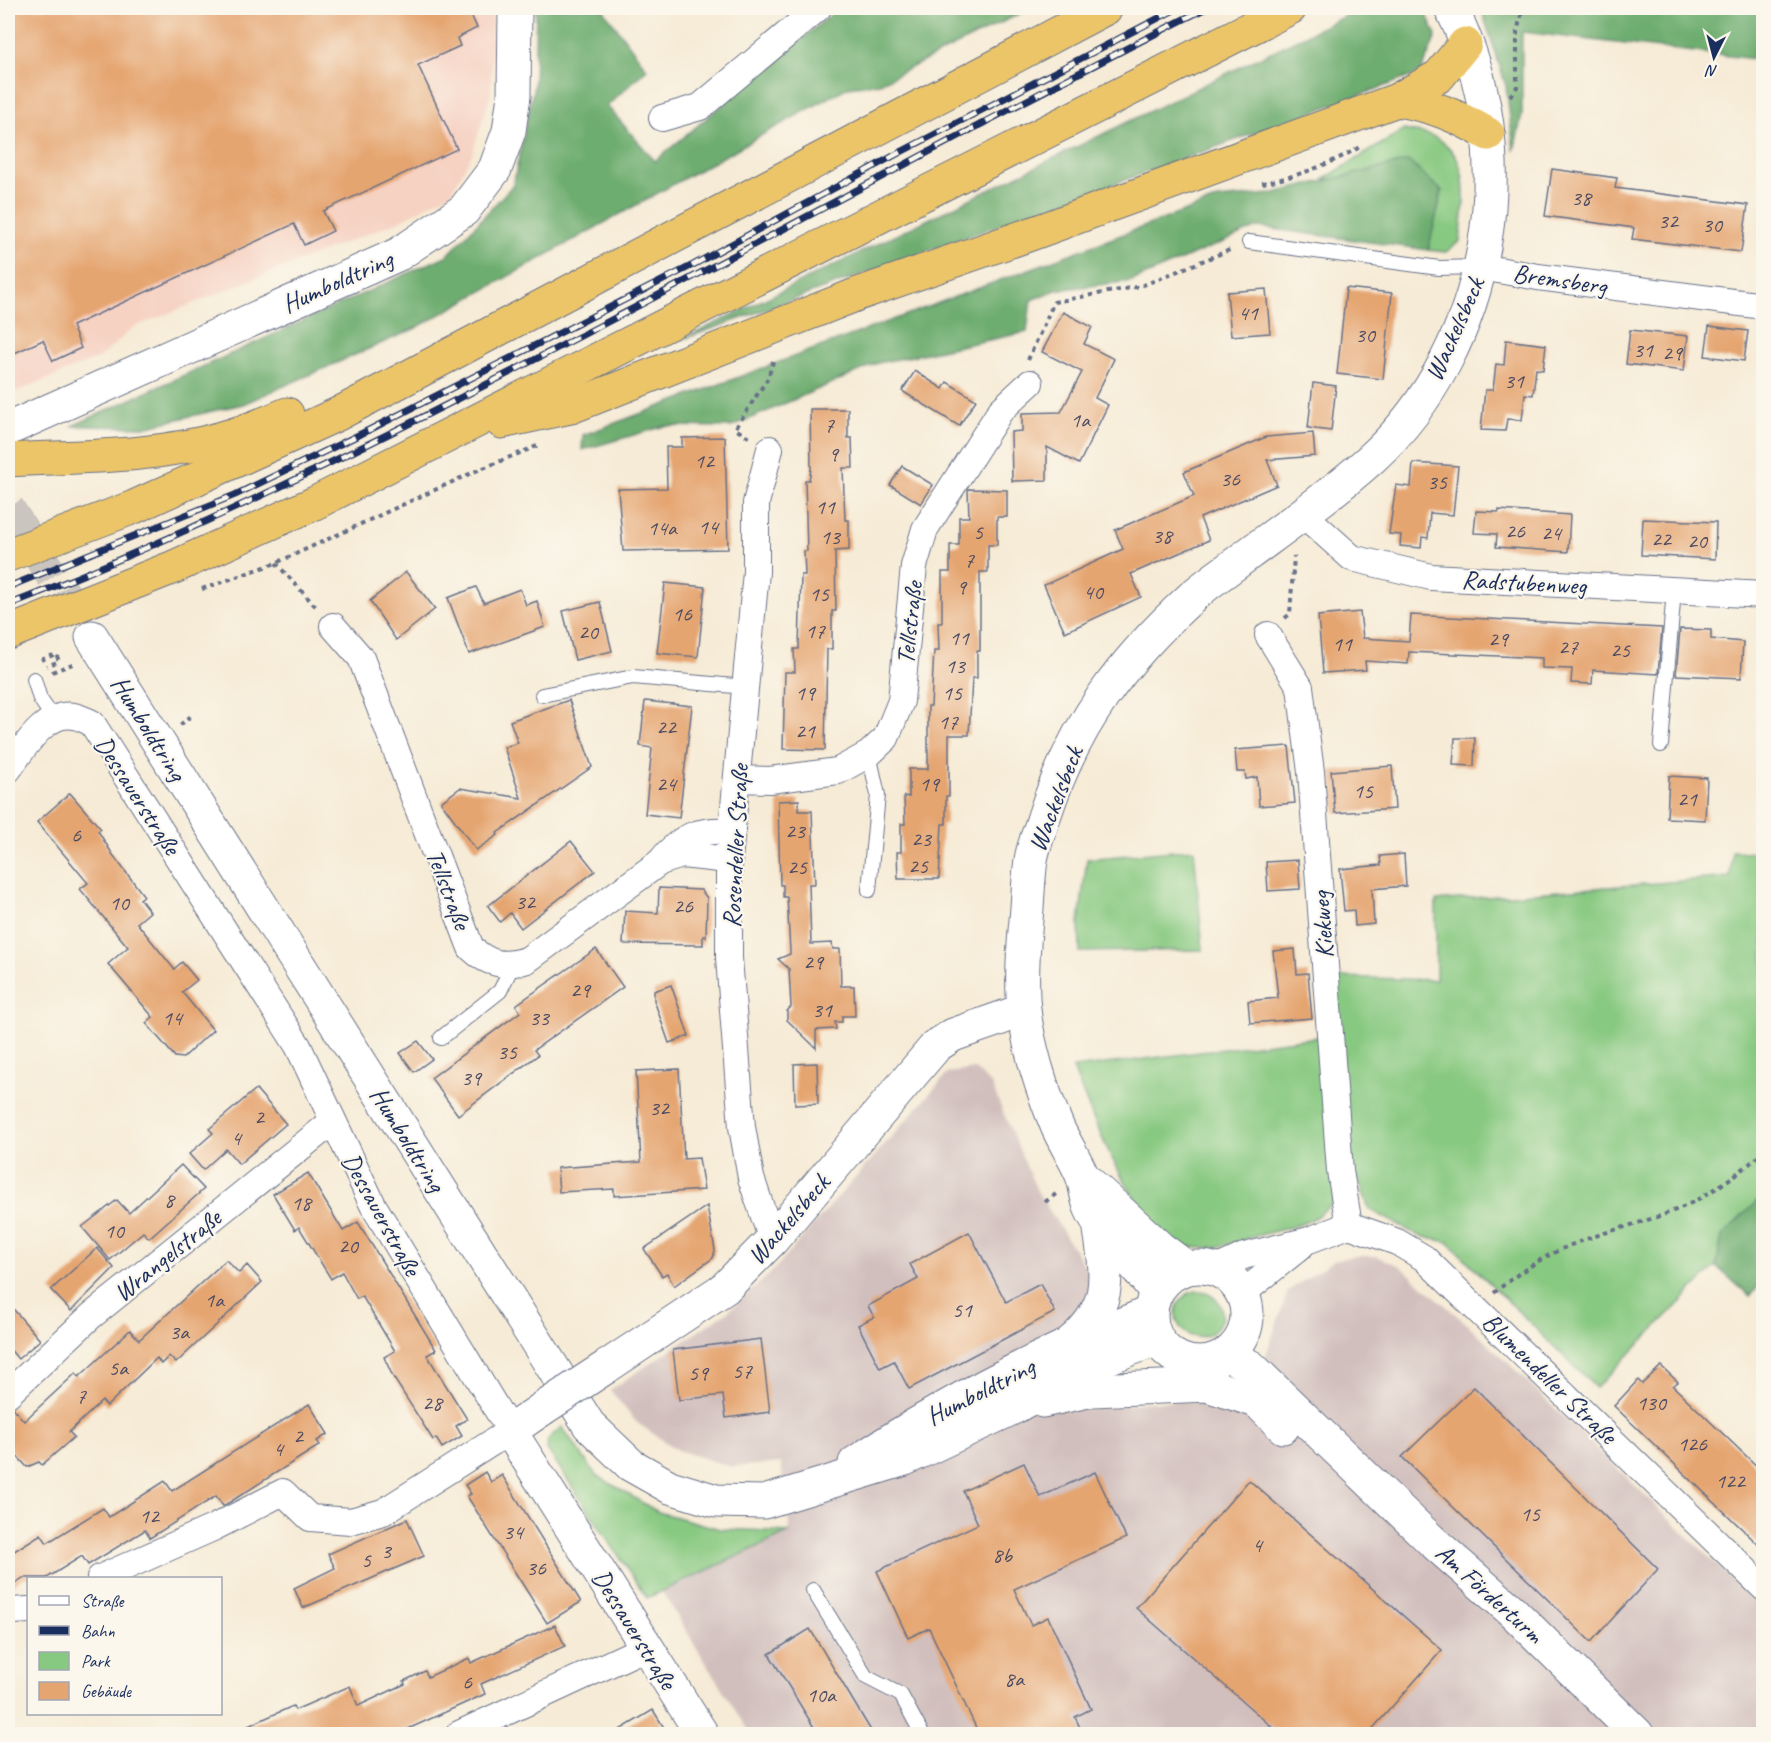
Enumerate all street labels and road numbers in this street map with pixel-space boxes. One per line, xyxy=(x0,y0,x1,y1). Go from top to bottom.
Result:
street label: Humboldtring xyxy=(277,242,399,320)
street label: Bremsberg xyxy=(1511,257,1611,303)
street label: Wackelsbeck xyxy=(1417,270,1493,386)
street label: Radstubenweg xyxy=(1461,563,1589,602)
street label: Tellstraße xyxy=(889,577,931,666)
street label: Humboldtring xyxy=(103,670,195,788)
street label: Dessauerstraße xyxy=(87,730,190,863)
street label: Wackelsbeck xyxy=(1020,740,1091,856)
street label: Rosendeller Straße xyxy=(715,761,756,929)
street label: Tellstraße xyxy=(418,844,480,936)
street label: Kiekweg xyxy=(1304,889,1341,960)
street label: Humboldtring xyxy=(362,1081,454,1199)
street label: Dessauerstraße xyxy=(334,1147,430,1284)
street label: Wackelsbeck xyxy=(740,1165,838,1271)
street label: Wrangelstraße xyxy=(107,1200,230,1309)
street label: Blumendeller Straße xyxy=(1475,1306,1626,1453)
street label: Humboldtring xyxy=(920,1349,1042,1433)
street label: Am Förderturm xyxy=(1429,1536,1552,1652)
street label: Dessauerstraße xyxy=(585,1563,686,1698)

